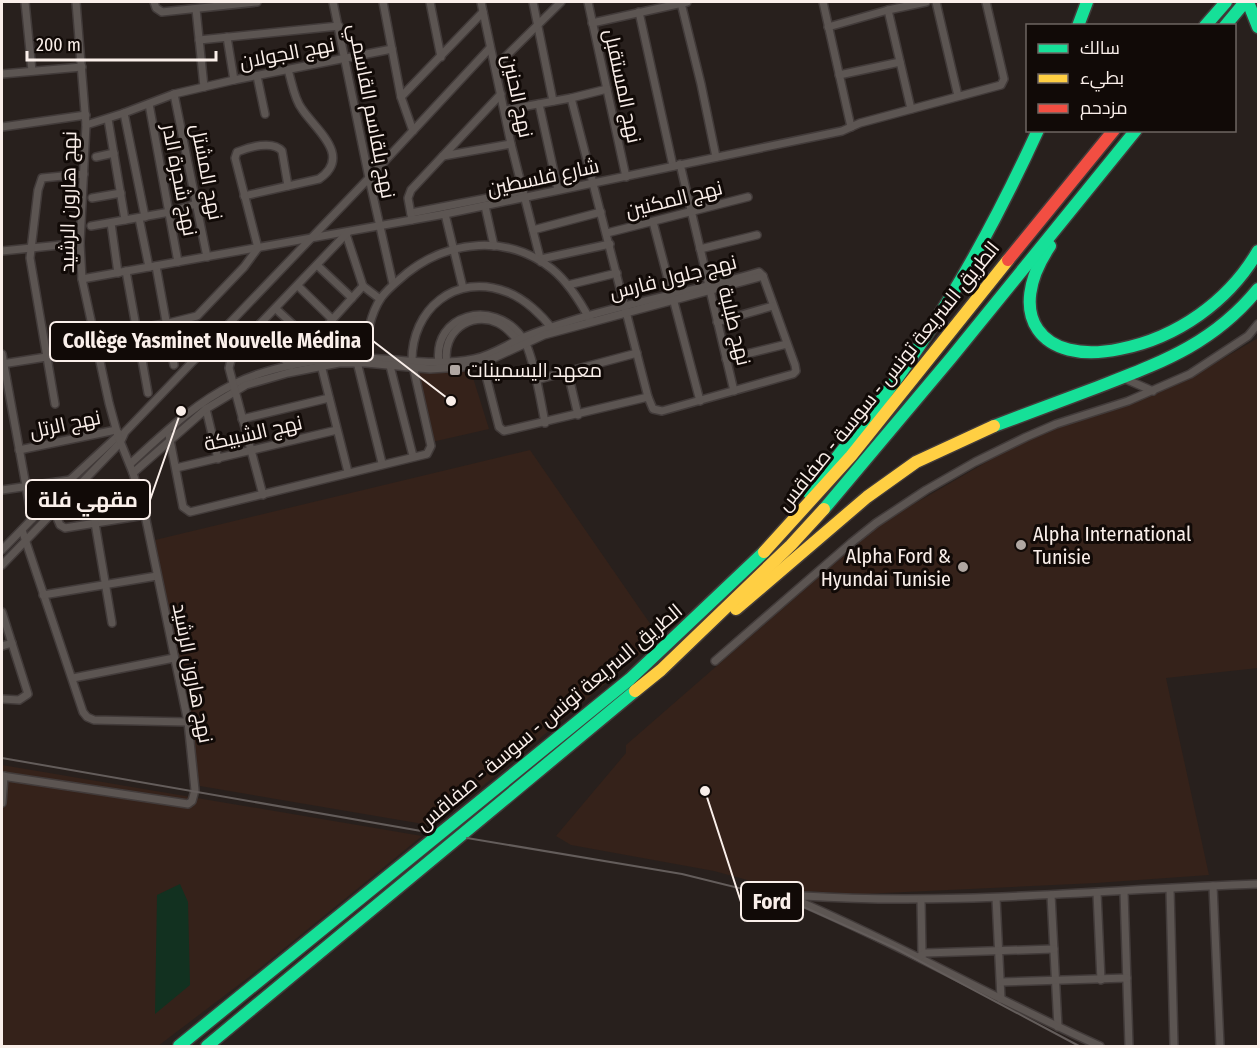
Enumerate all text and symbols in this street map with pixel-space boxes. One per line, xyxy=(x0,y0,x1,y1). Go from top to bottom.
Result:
street label: نهج بلقاسم القاسمي xyxy=(339,22,401,201)
scale bar xyxy=(27,24,216,62)
legend xyxy=(1026,24,1236,132)
street label: نهج المستقبل xyxy=(597,27,647,146)
street label: نهج الجولان xyxy=(237,32,337,76)
text: 200 m xyxy=(36,34,81,56)
text: سالك xyxy=(1080,37,1120,59)
street label: نهج الحنين xyxy=(496,52,539,140)
text: بطيء xyxy=(1080,67,1124,92)
text: مزدحم xyxy=(1080,97,1128,120)
street label: نهج شجرة الدر xyxy=(155,121,203,238)
street label: نهج المشتل xyxy=(184,122,228,222)
street label: نهج هارون الرشيد xyxy=(55,131,83,273)
street label: شارع فلسطين xyxy=(485,153,602,203)
street label: نهج المكنين xyxy=(623,175,725,225)
street label: الطريق السريعة تونس - سوسة - صفاقس xyxy=(772,236,1005,516)
street label: نهج جلول فارس xyxy=(607,250,740,306)
street label: نهج طبلبة xyxy=(712,284,756,368)
callout: Collège Yasminet Nouvelle Médina xyxy=(50,322,373,361)
text: Collège Yasminet Nouvelle Médina xyxy=(63,328,361,354)
place label: معهد اليسمينات xyxy=(467,358,602,383)
marker: معهد اليسمينات xyxy=(448,363,462,377)
street label: نهج الرتل xyxy=(27,405,103,445)
street label: نهج الشبيكة xyxy=(201,410,305,458)
callout: مقهي فلة xyxy=(26,480,150,519)
text: مقهي فلة xyxy=(38,487,138,517)
place label: Alpha International Tunisie xyxy=(1033,522,1191,569)
marker: Alpha International Tunisie xyxy=(1014,538,1028,552)
place label: Alpha Ford & Hyundai Tunisie xyxy=(821,544,951,591)
marker: Alpha Ford & Hyundai Tunisie xyxy=(956,560,970,574)
street label: الطريق السريعة تونس - سوسة - صفاقس xyxy=(411,598,688,836)
street label: نهج هارون الرشيد xyxy=(166,601,218,745)
callout: Ford xyxy=(741,882,803,921)
text: Ford xyxy=(753,889,791,915)

